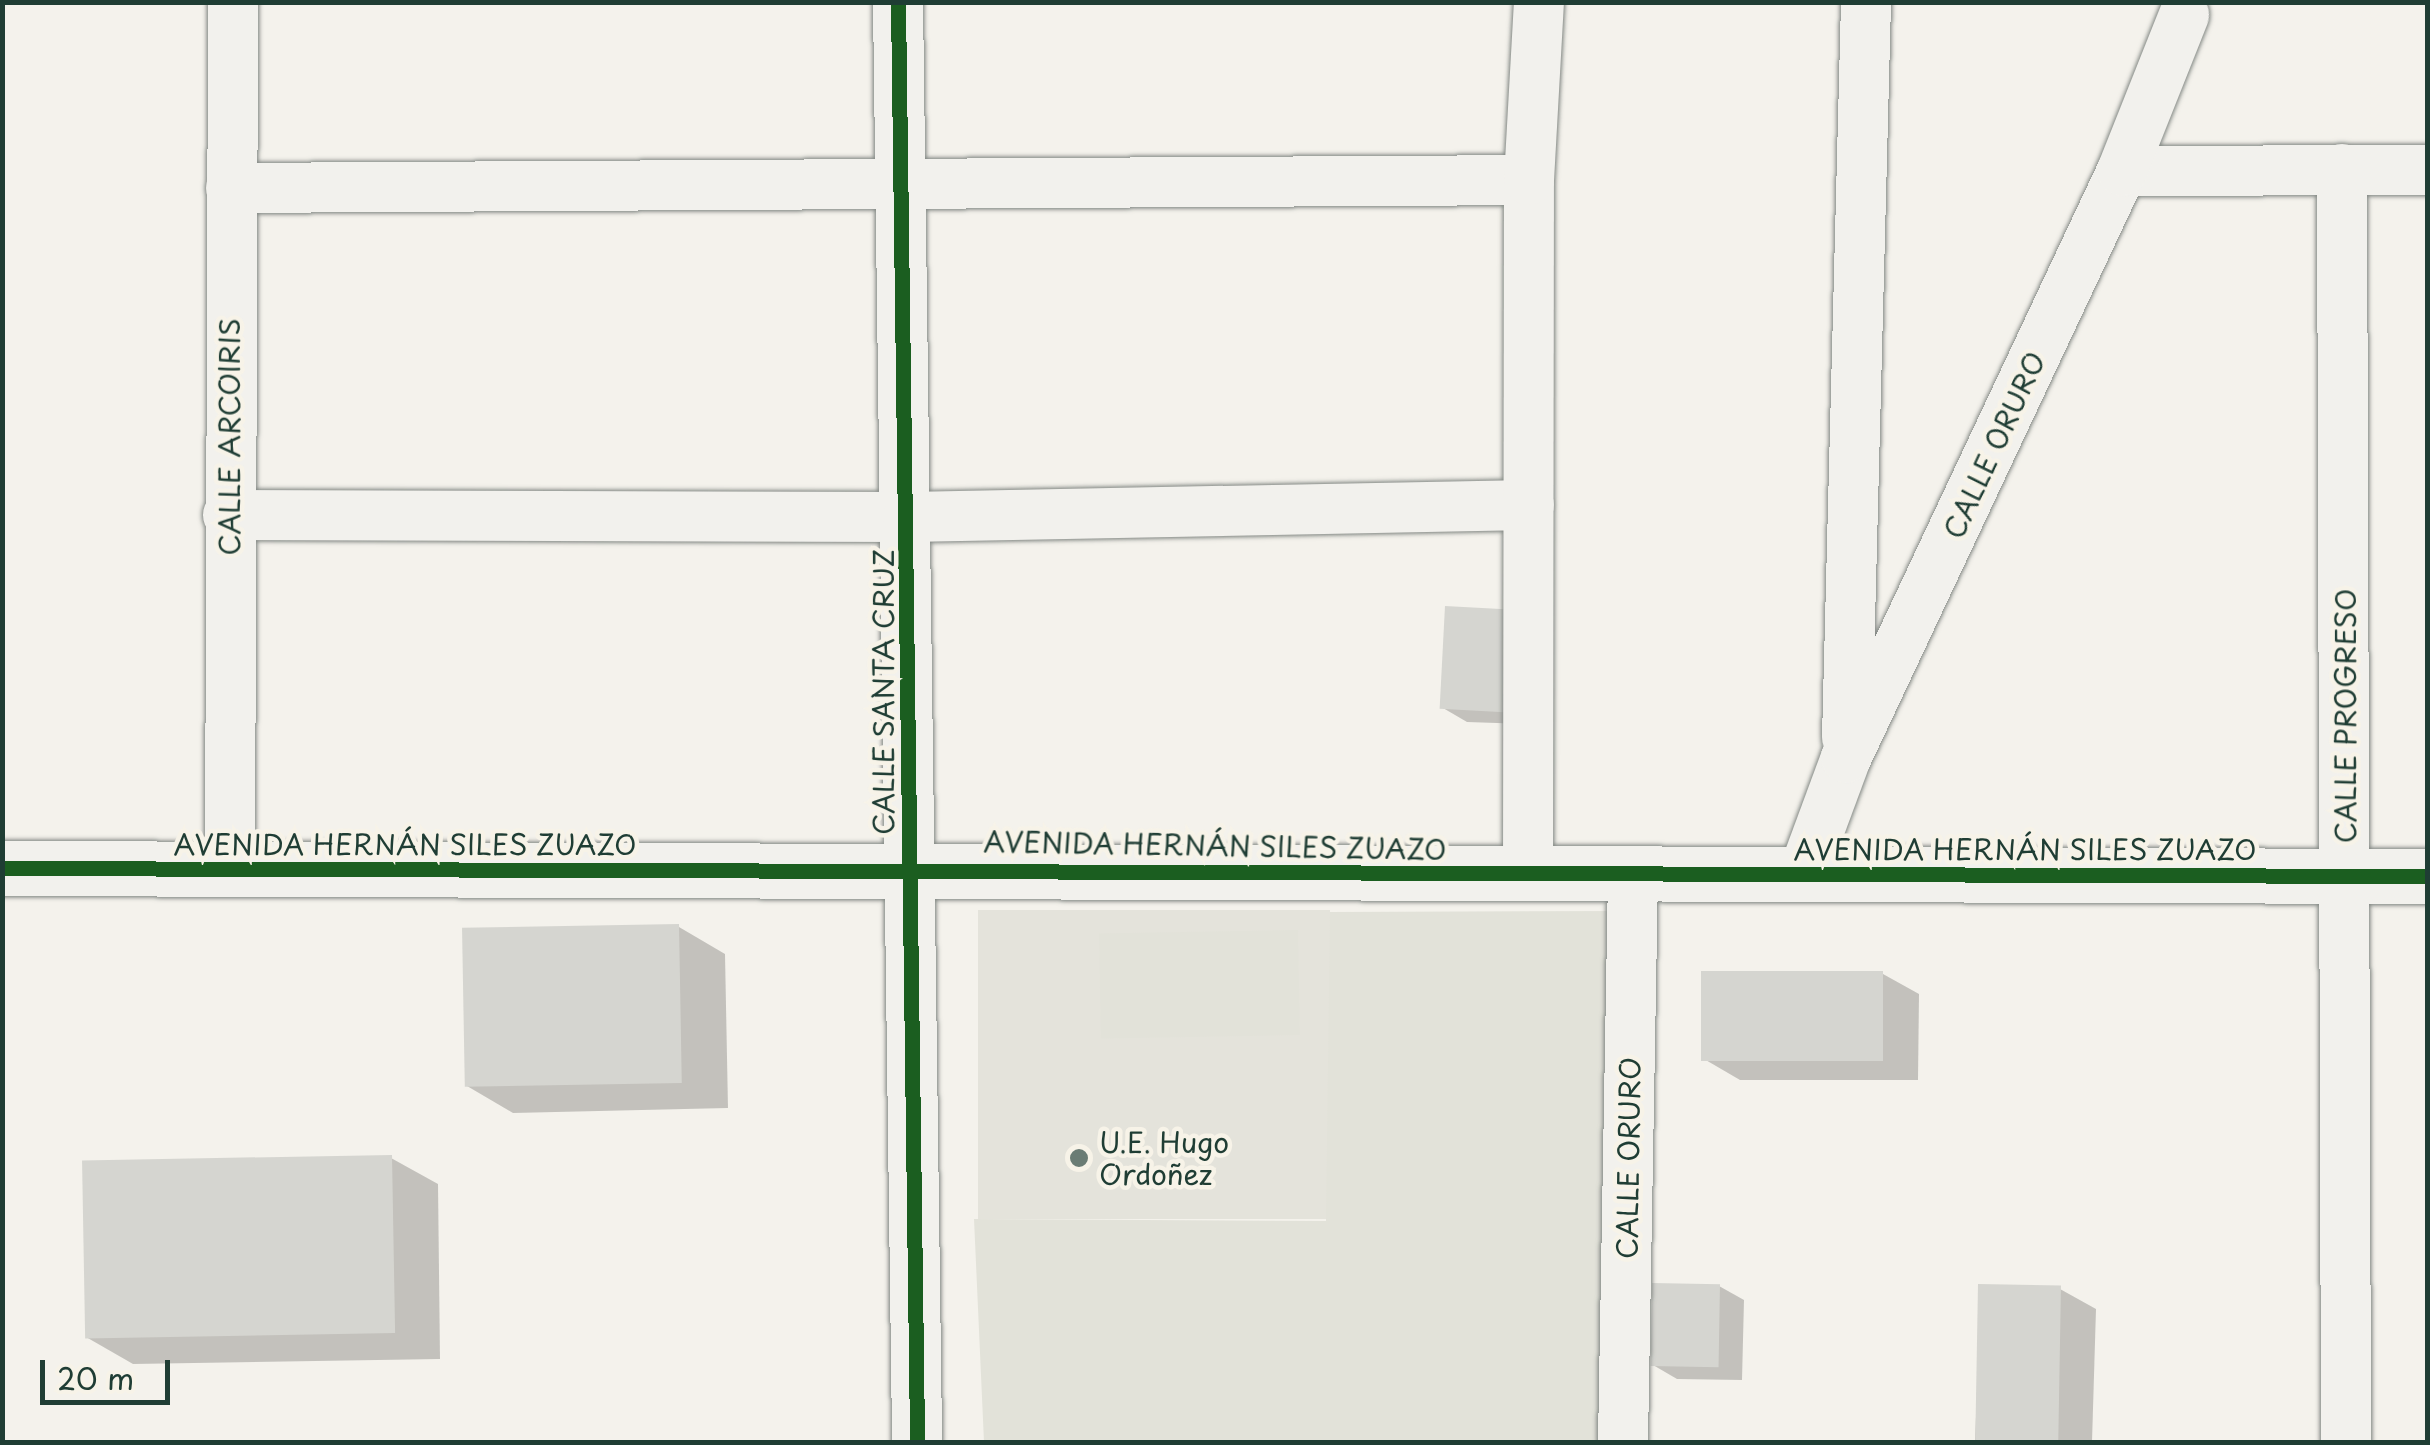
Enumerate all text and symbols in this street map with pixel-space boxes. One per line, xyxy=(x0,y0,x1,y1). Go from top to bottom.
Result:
street label: CALLE ARCOIRIS xyxy=(212,318,246,556)
street label: CALLE ORURO xyxy=(1935,344,2053,546)
street label: CALLE SANTA CRUZ xyxy=(866,547,900,837)
street label: CALLE PROGRESO xyxy=(2328,587,2362,845)
street label: AVENIDA HERNÁN SILES ZUAZO xyxy=(986,824,1444,866)
street label: AVENIDA HERNÁN SILES ZUAZO xyxy=(176,827,634,861)
street label: AVENIDA HERNÁN SILES ZUAZO xyxy=(1796,832,2254,866)
street label: CALLE ORURO xyxy=(1609,1055,1647,1261)
place label: U.E. Hugo Ordoñez xyxy=(1099,1125,1231,1191)
marker: U.E. Hugo Ordoñez xyxy=(1068,1147,1090,1169)
scale bar xyxy=(45,1340,175,1402)
text: 20 m xyxy=(57,1355,134,1400)

